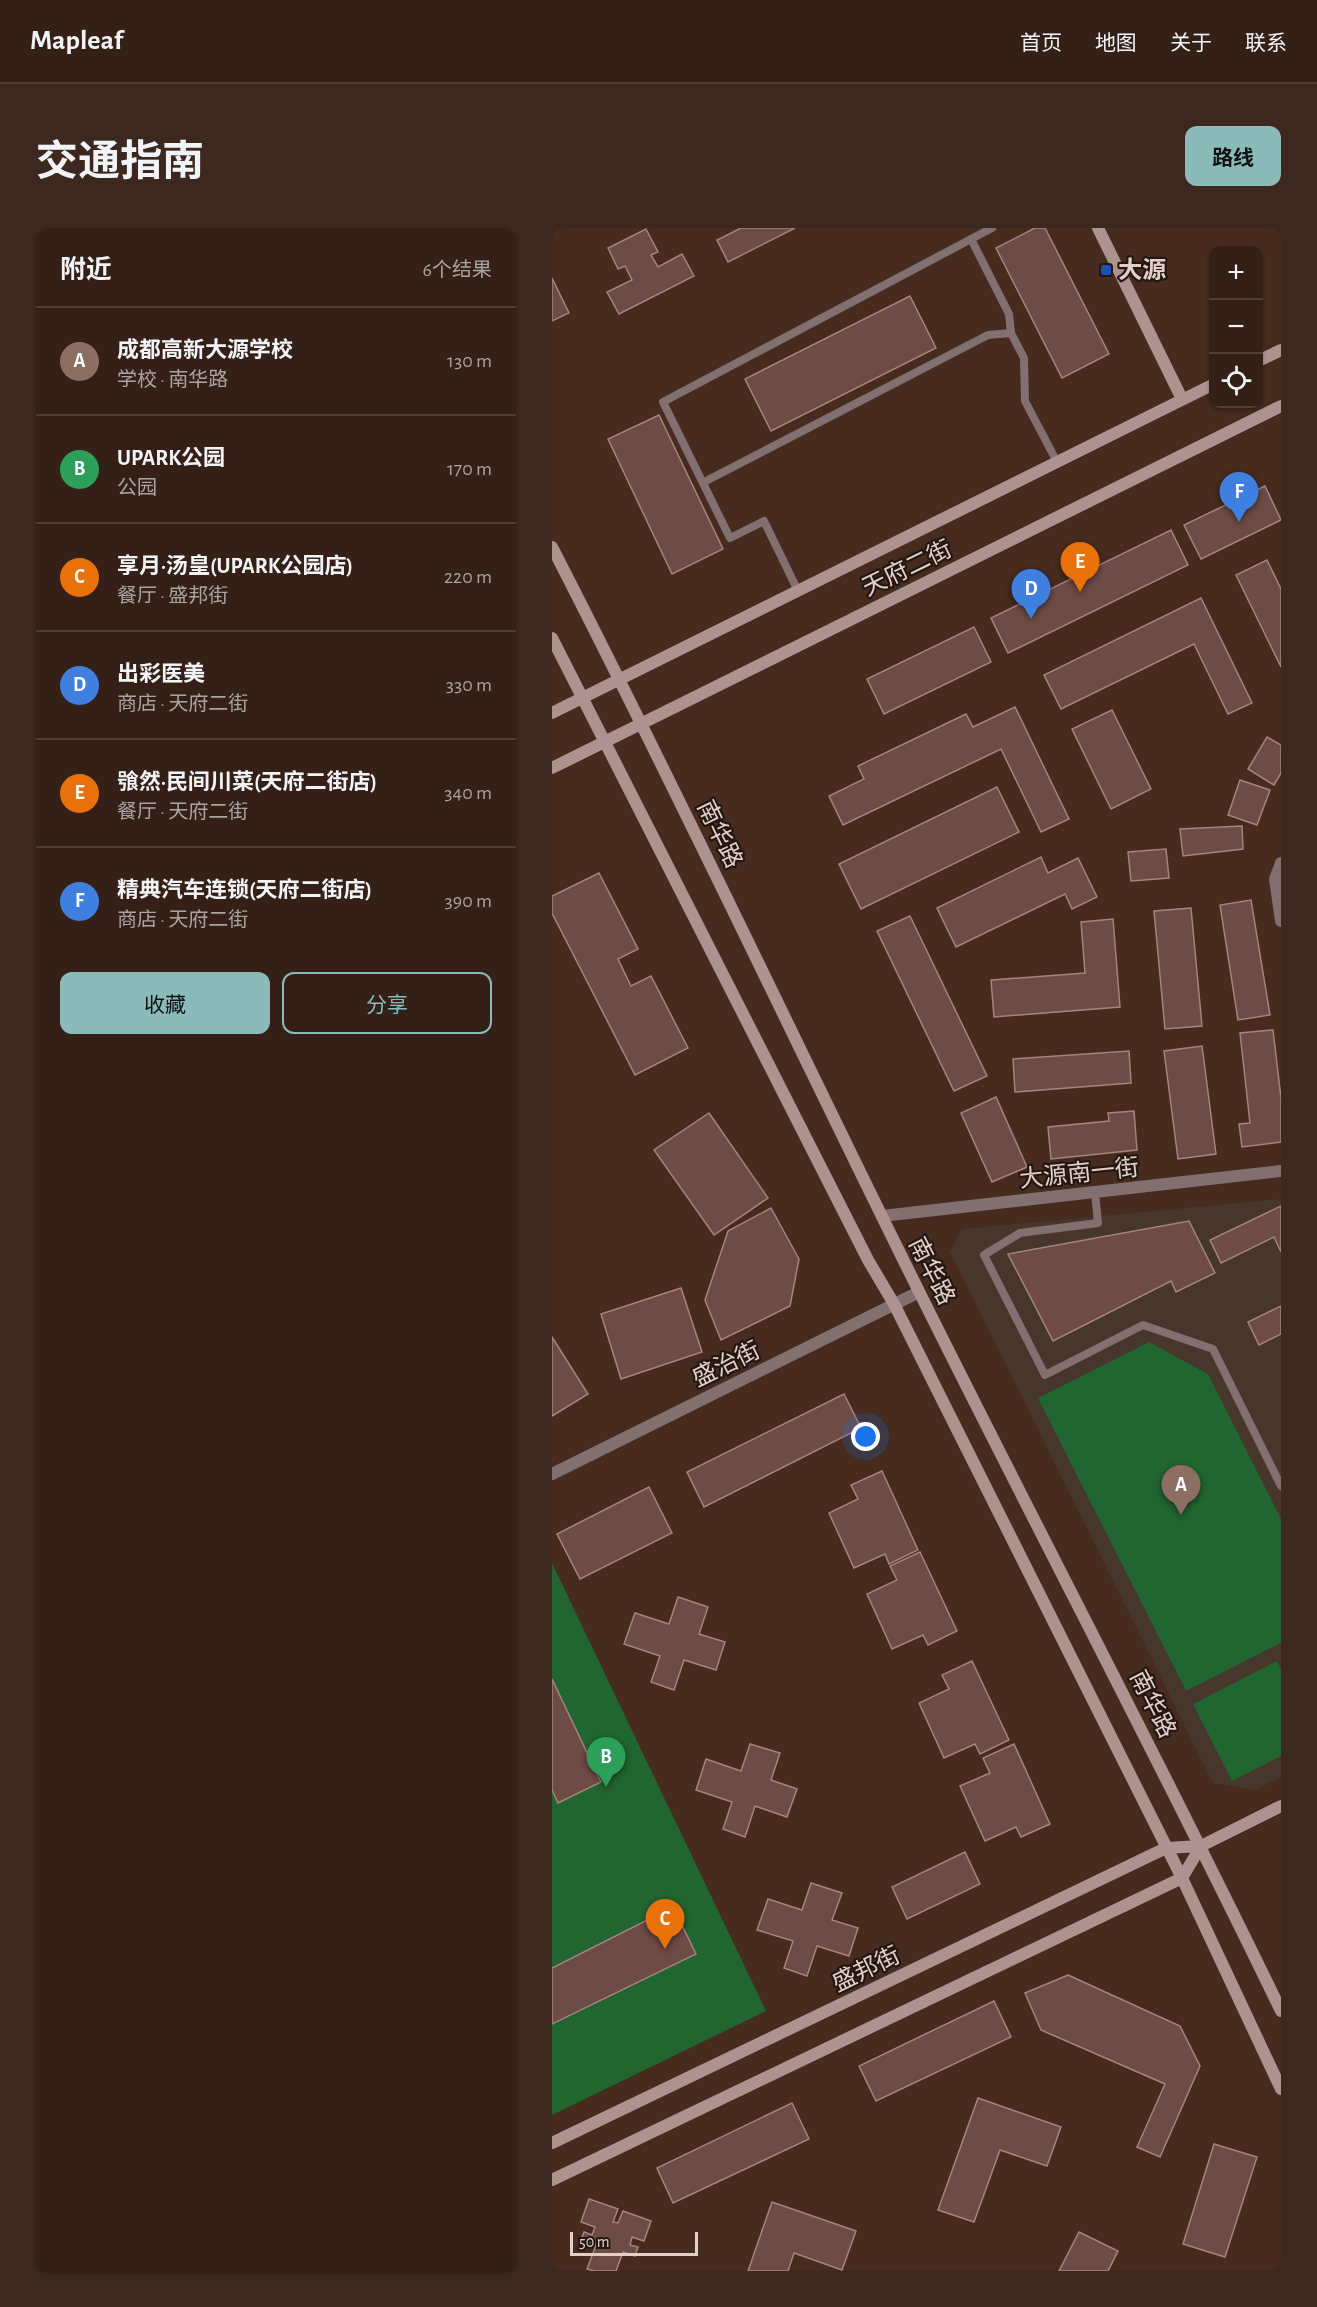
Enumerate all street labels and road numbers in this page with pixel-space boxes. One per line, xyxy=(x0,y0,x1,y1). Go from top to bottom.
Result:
street label: 天府二街 xyxy=(858,535,956,601)
street label: 南华路 xyxy=(693,796,747,872)
street label: 大源南一街 xyxy=(1018,1154,1140,1192)
street label: 南华路 xyxy=(904,1233,960,1309)
street label: 盛治街 xyxy=(688,1337,764,1391)
street label: 南华路 xyxy=(1125,1666,1181,1742)
street label: 盛邦街 xyxy=(828,1942,904,1996)

